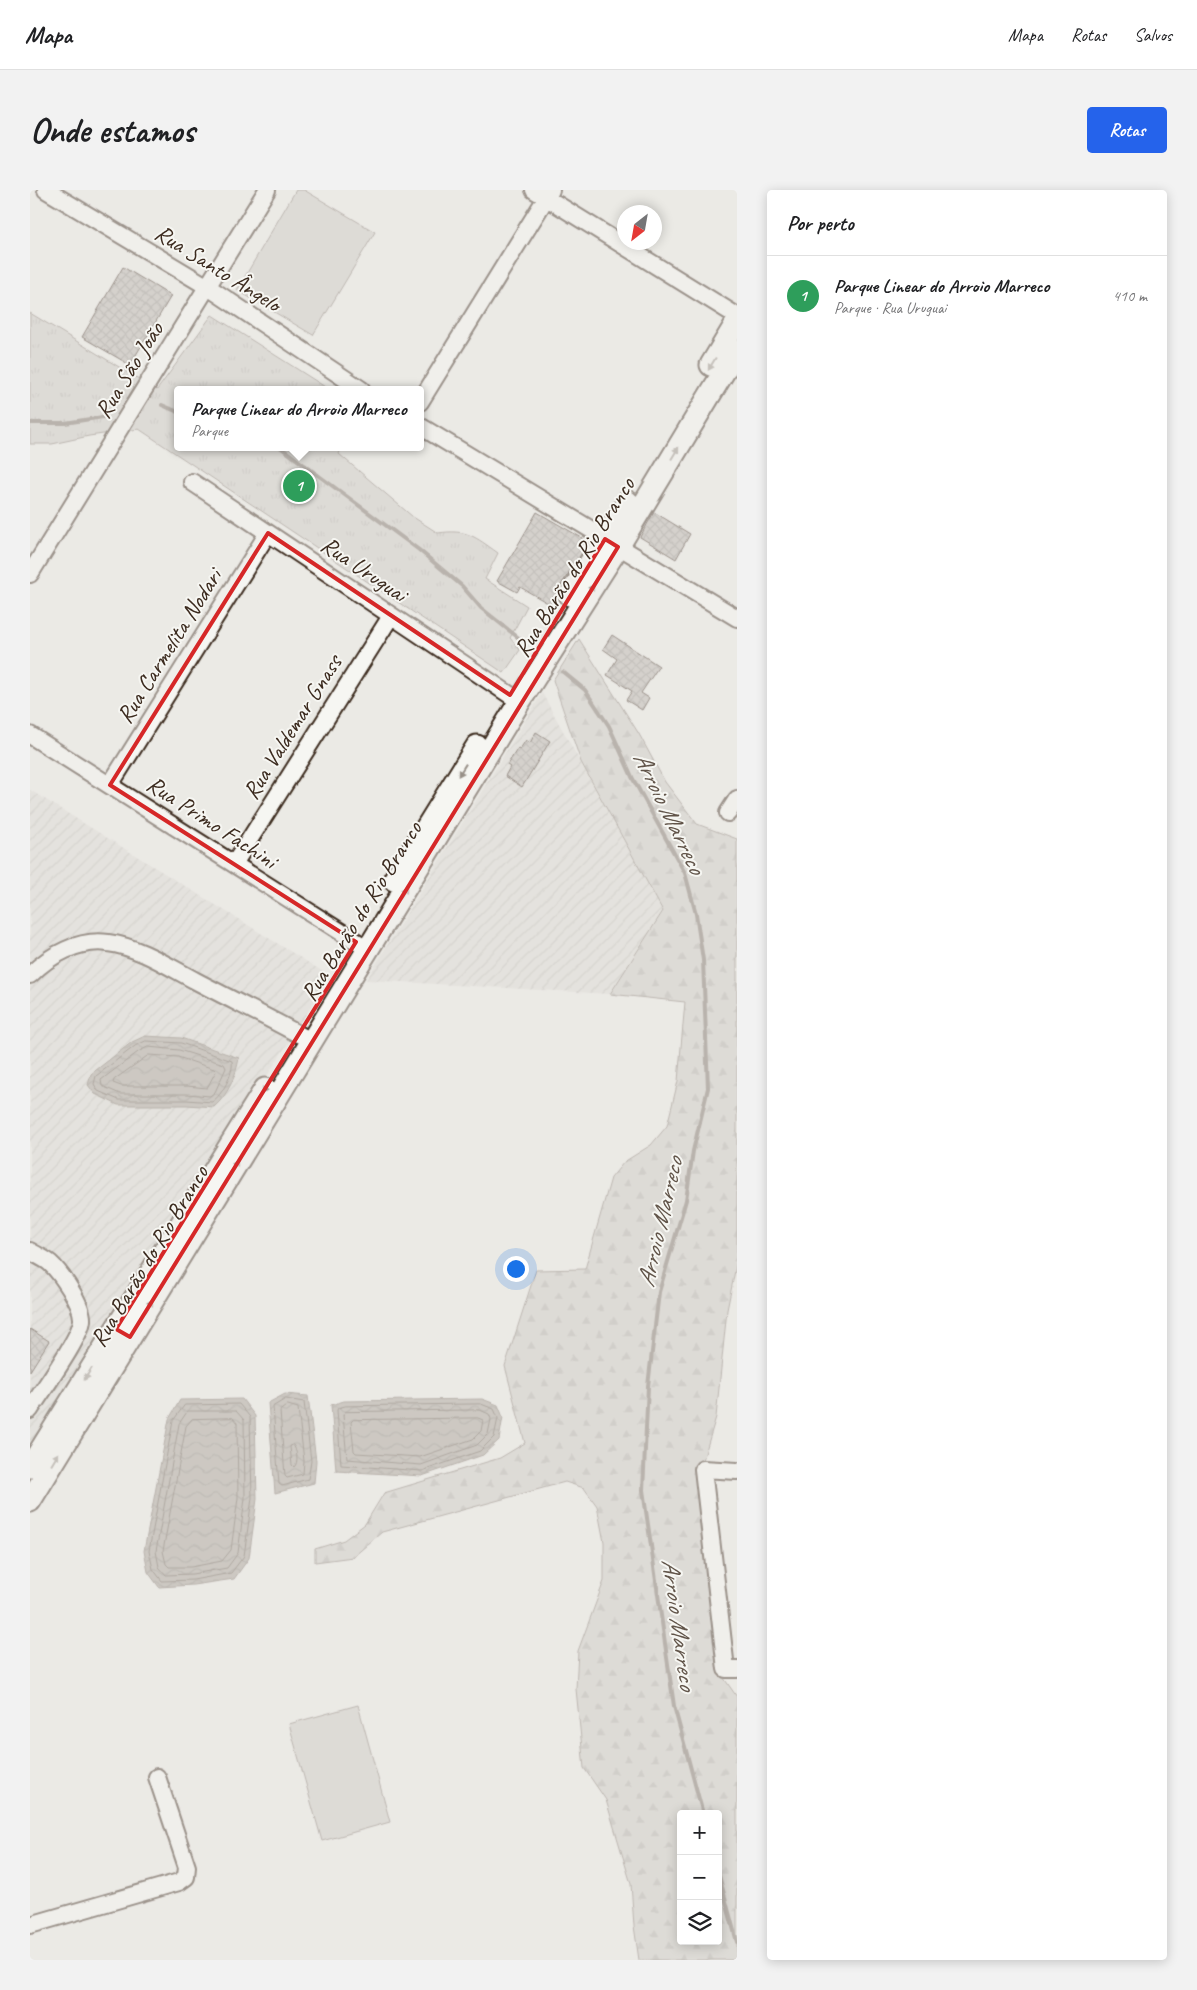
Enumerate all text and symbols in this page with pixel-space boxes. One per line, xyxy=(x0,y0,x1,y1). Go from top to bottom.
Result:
text: Mapa xyxy=(25,20,72,50)
text: Mapa xyxy=(1008,24,1043,46)
text: Rotas xyxy=(1071,24,1106,46)
text: Salvos xyxy=(1134,24,1172,46)
button: Rotas xyxy=(1087,107,1167,153)
text: Onde estamos xyxy=(30,108,195,153)
north arrow xyxy=(617,205,662,250)
text: Por perto xyxy=(787,210,854,236)
street label: Rua Santo Ângelo xyxy=(150,217,289,320)
text: Parque Linear do Arroio Marreco xyxy=(834,274,1049,298)
text: 1 xyxy=(799,286,807,306)
text: 410 m xyxy=(1113,286,1147,306)
text: Parque · Rua Uruguai xyxy=(834,298,946,318)
street label: Rua São João xyxy=(88,315,171,424)
one-way arrow xyxy=(707,357,716,370)
popup xyxy=(174,386,424,451)
text: Parque Linear do Arroio Marreco xyxy=(191,397,407,421)
text: Parque xyxy=(191,421,228,441)
one-way arrow xyxy=(670,446,679,459)
pin: 1 xyxy=(283,467,315,505)
street label: Rua Barão do Rio Branco xyxy=(507,470,642,662)
street label: Rua Uruguai xyxy=(315,529,416,611)
street label: Rua Carmelita Nodari xyxy=(110,560,230,729)
one-way arrow xyxy=(585,585,594,598)
street label: Rua Valdemar Gnass xyxy=(236,647,350,805)
water label: Arroio Marreco xyxy=(626,746,714,882)
one-way arrow xyxy=(457,764,466,777)
street label: Rua Primo Fachini xyxy=(141,769,285,877)
street label: Rua Barão do Rio Branco xyxy=(294,814,429,1006)
one-way arrow xyxy=(398,887,408,900)
one-way arrow xyxy=(261,1081,271,1094)
water label: Arroio Marreco xyxy=(630,1151,691,1290)
street label: Rua Barão do Rio Branco xyxy=(83,1159,216,1352)
one-way arrow xyxy=(230,1160,239,1174)
your location xyxy=(503,1256,529,1282)
one-way arrow xyxy=(145,1299,154,1312)
one-way arrow xyxy=(83,1367,92,1381)
one-way arrow xyxy=(51,1453,60,1466)
water label: Arroio Marreco xyxy=(654,1557,704,1695)
map controls xyxy=(677,1810,722,1945)
button: + xyxy=(677,1810,722,1855)
button: − xyxy=(677,1855,722,1900)
button: layers xyxy=(677,1900,722,1945)

